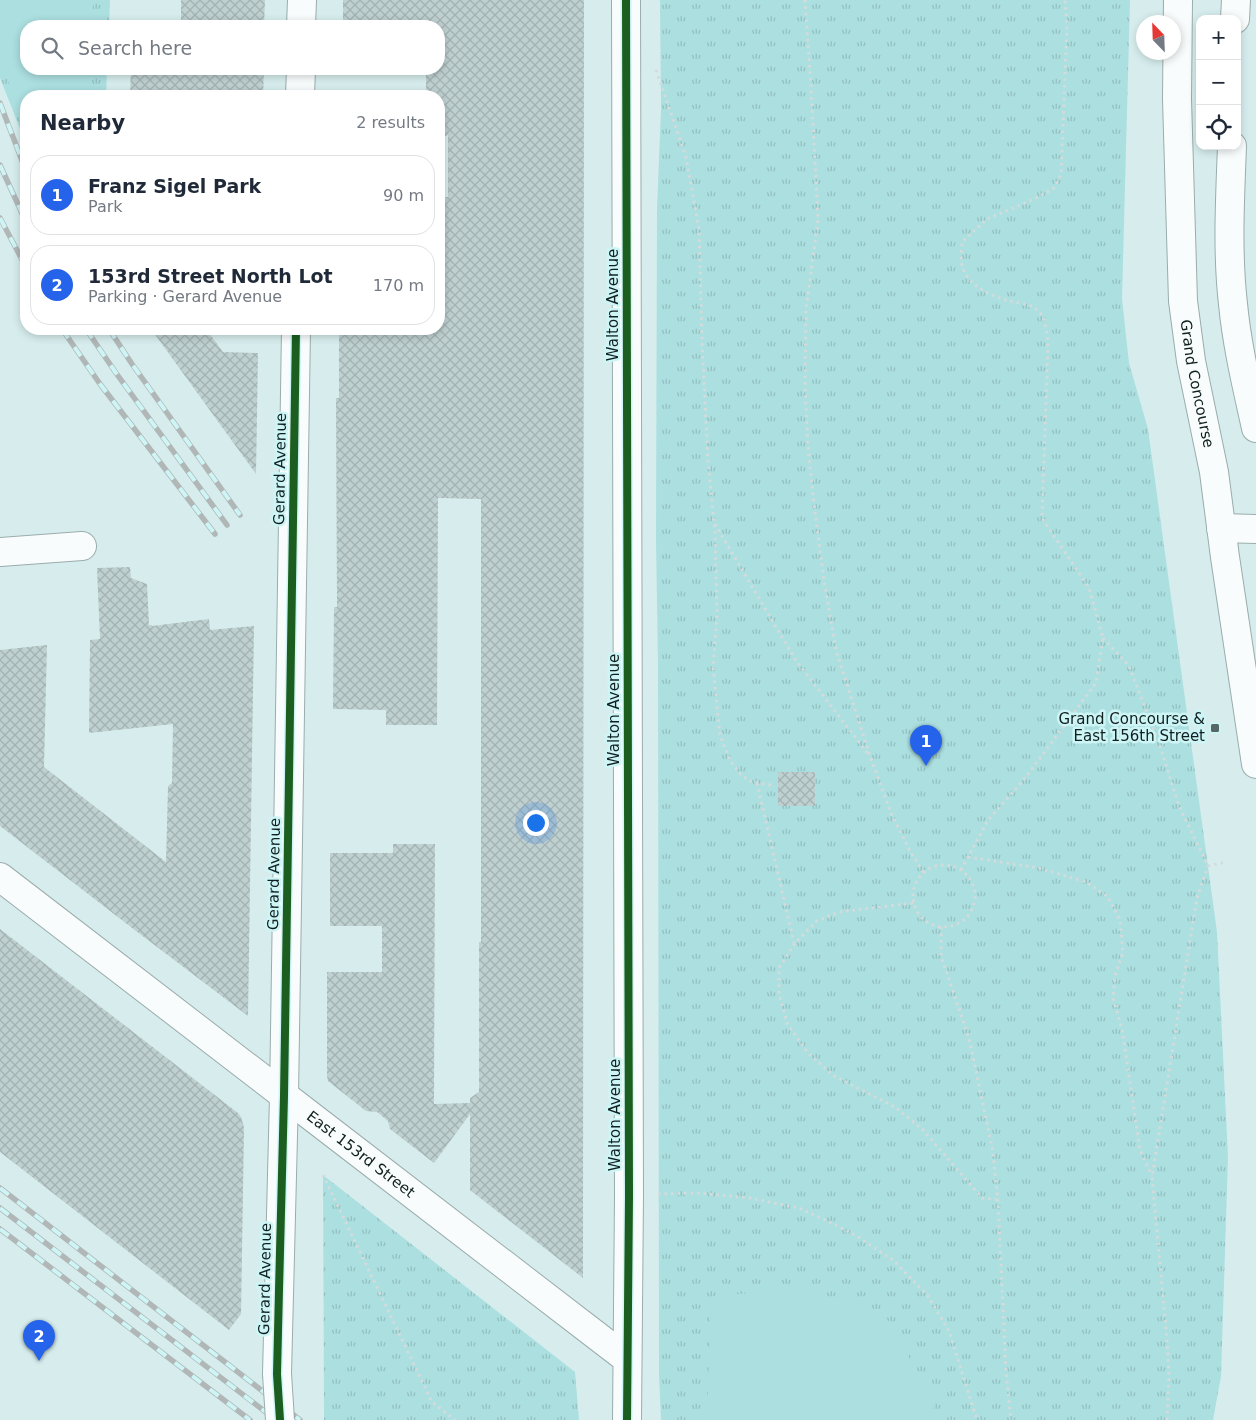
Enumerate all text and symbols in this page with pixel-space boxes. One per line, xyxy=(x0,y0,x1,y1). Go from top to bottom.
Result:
north arrow xyxy=(1136,15,1181,60)
map controls xyxy=(1196,15,1241,150)
button: + xyxy=(1196,15,1241,60)
search box xyxy=(20,20,445,75)
icon: search xyxy=(38,34,66,62)
text: Search here xyxy=(78,37,192,59)
button: − xyxy=(1196,60,1241,105)
button: locate xyxy=(1196,105,1241,150)
text: Nearby xyxy=(40,111,125,135)
text: 2 results xyxy=(356,113,425,132)
text: Franz Sigel Park xyxy=(88,175,261,197)
text: 1 xyxy=(51,186,63,205)
text: 90 m xyxy=(383,186,424,205)
text: Park xyxy=(88,197,123,216)
street label: Walton Avenue xyxy=(604,249,622,361)
text: 153rd Street North Lot xyxy=(88,265,333,287)
text: 2 xyxy=(51,276,63,295)
text: 170 m xyxy=(373,276,424,295)
text: Parking · Gerard Avenue xyxy=(88,287,282,306)
street label: Grand Concourse xyxy=(1177,318,1218,449)
street label: Gerard Avenue xyxy=(270,413,290,525)
street label: Walton Avenue xyxy=(605,654,623,766)
place label: Grand Concourse & East 156th Street xyxy=(1058,710,1205,745)
marker: Grand Concourse & East 156th Street xyxy=(1209,722,1221,734)
pin: 1 xyxy=(910,725,942,766)
your location xyxy=(523,810,549,836)
street label: Gerard Avenue xyxy=(264,818,284,930)
street label: Walton Avenue xyxy=(606,1059,624,1171)
street label: East 153rd Street xyxy=(303,1107,418,1202)
street label: Gerard Avenue xyxy=(255,1223,275,1335)
pin: 2 xyxy=(23,1320,55,1361)

